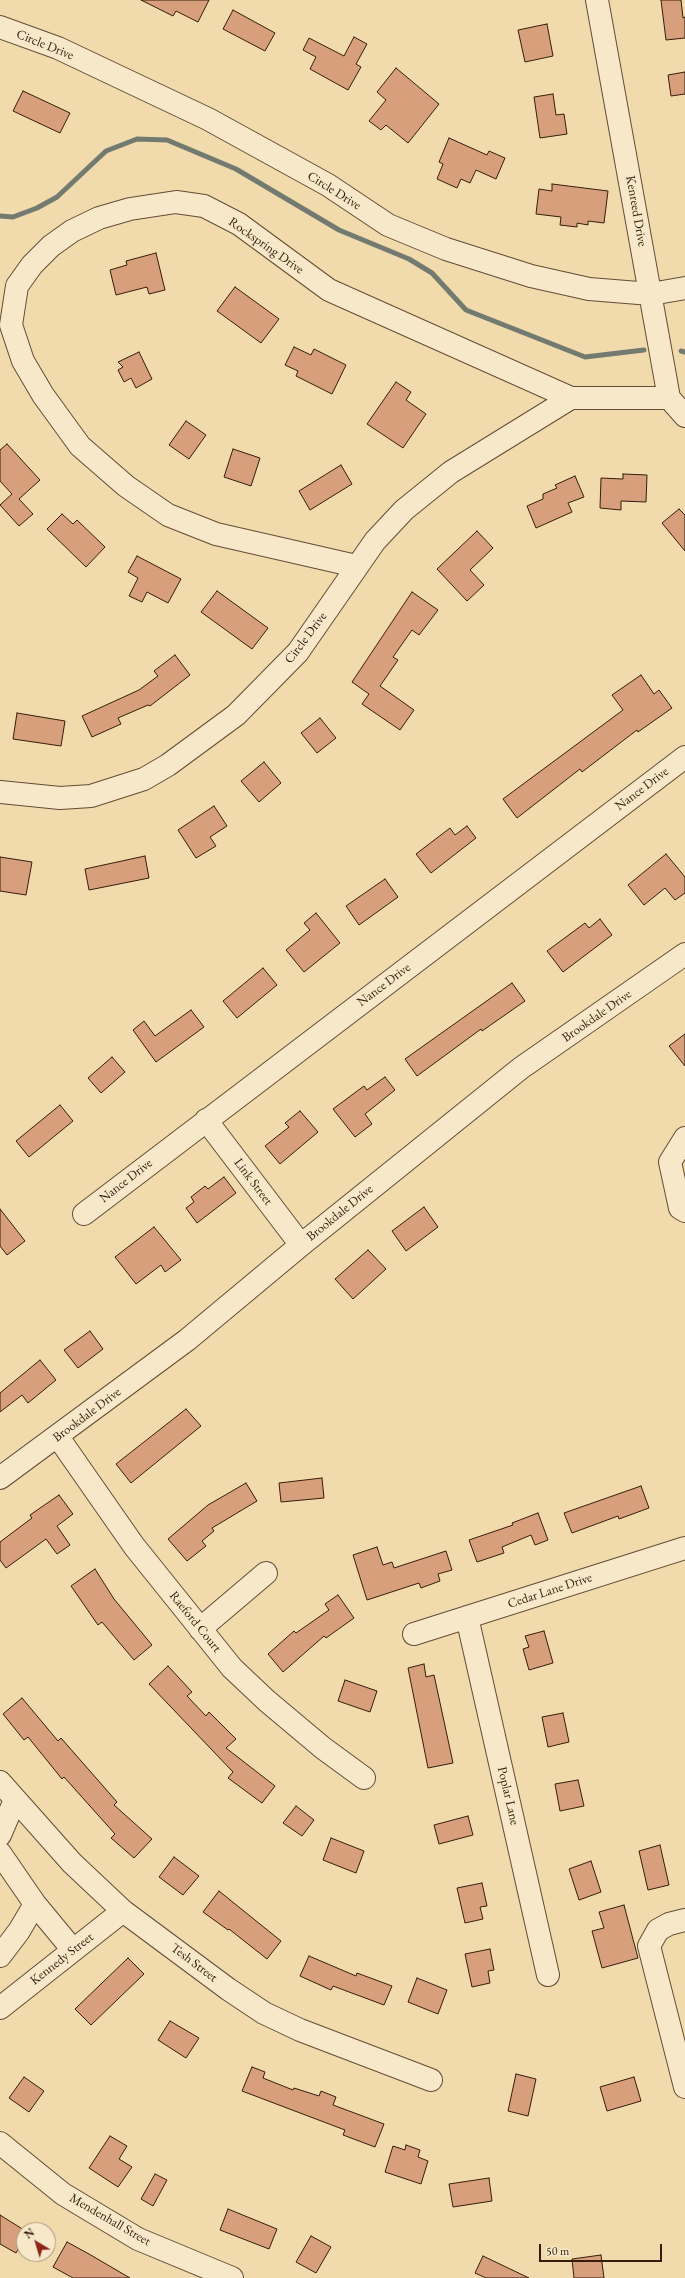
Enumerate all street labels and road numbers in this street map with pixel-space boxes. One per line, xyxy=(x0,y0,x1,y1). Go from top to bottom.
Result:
street label: Circle Drive xyxy=(14,26,76,64)
street label: Circle Drive xyxy=(304,168,364,214)
street label: Kenreed Drive xyxy=(622,174,650,248)
street label: Rockspring Drive xyxy=(225,214,307,278)
street label: Circle Drive xyxy=(282,609,330,667)
street label: Nance Drive xyxy=(612,764,672,814)
street label: Nance Drive xyxy=(354,960,414,1010)
street label: Brookdale Drive xyxy=(559,986,635,1046)
street label: Link Street xyxy=(230,1155,276,1209)
street label: Nance Drive xyxy=(96,1156,156,1206)
street label: Brookdale Drive xyxy=(304,1181,376,1245)
street label: Brookdale Drive xyxy=(50,1384,124,1446)
street label: Cedar Lane Drive xyxy=(506,1570,594,1612)
street label: Raeford Court xyxy=(166,1588,224,1656)
street label: Poplar Lane xyxy=(494,1765,522,1827)
street label: Kennedy Street xyxy=(27,1929,97,1989)
street label: Tesh Street xyxy=(168,1940,220,1986)
street label: Mendenhall Street xyxy=(67,2190,153,2250)

